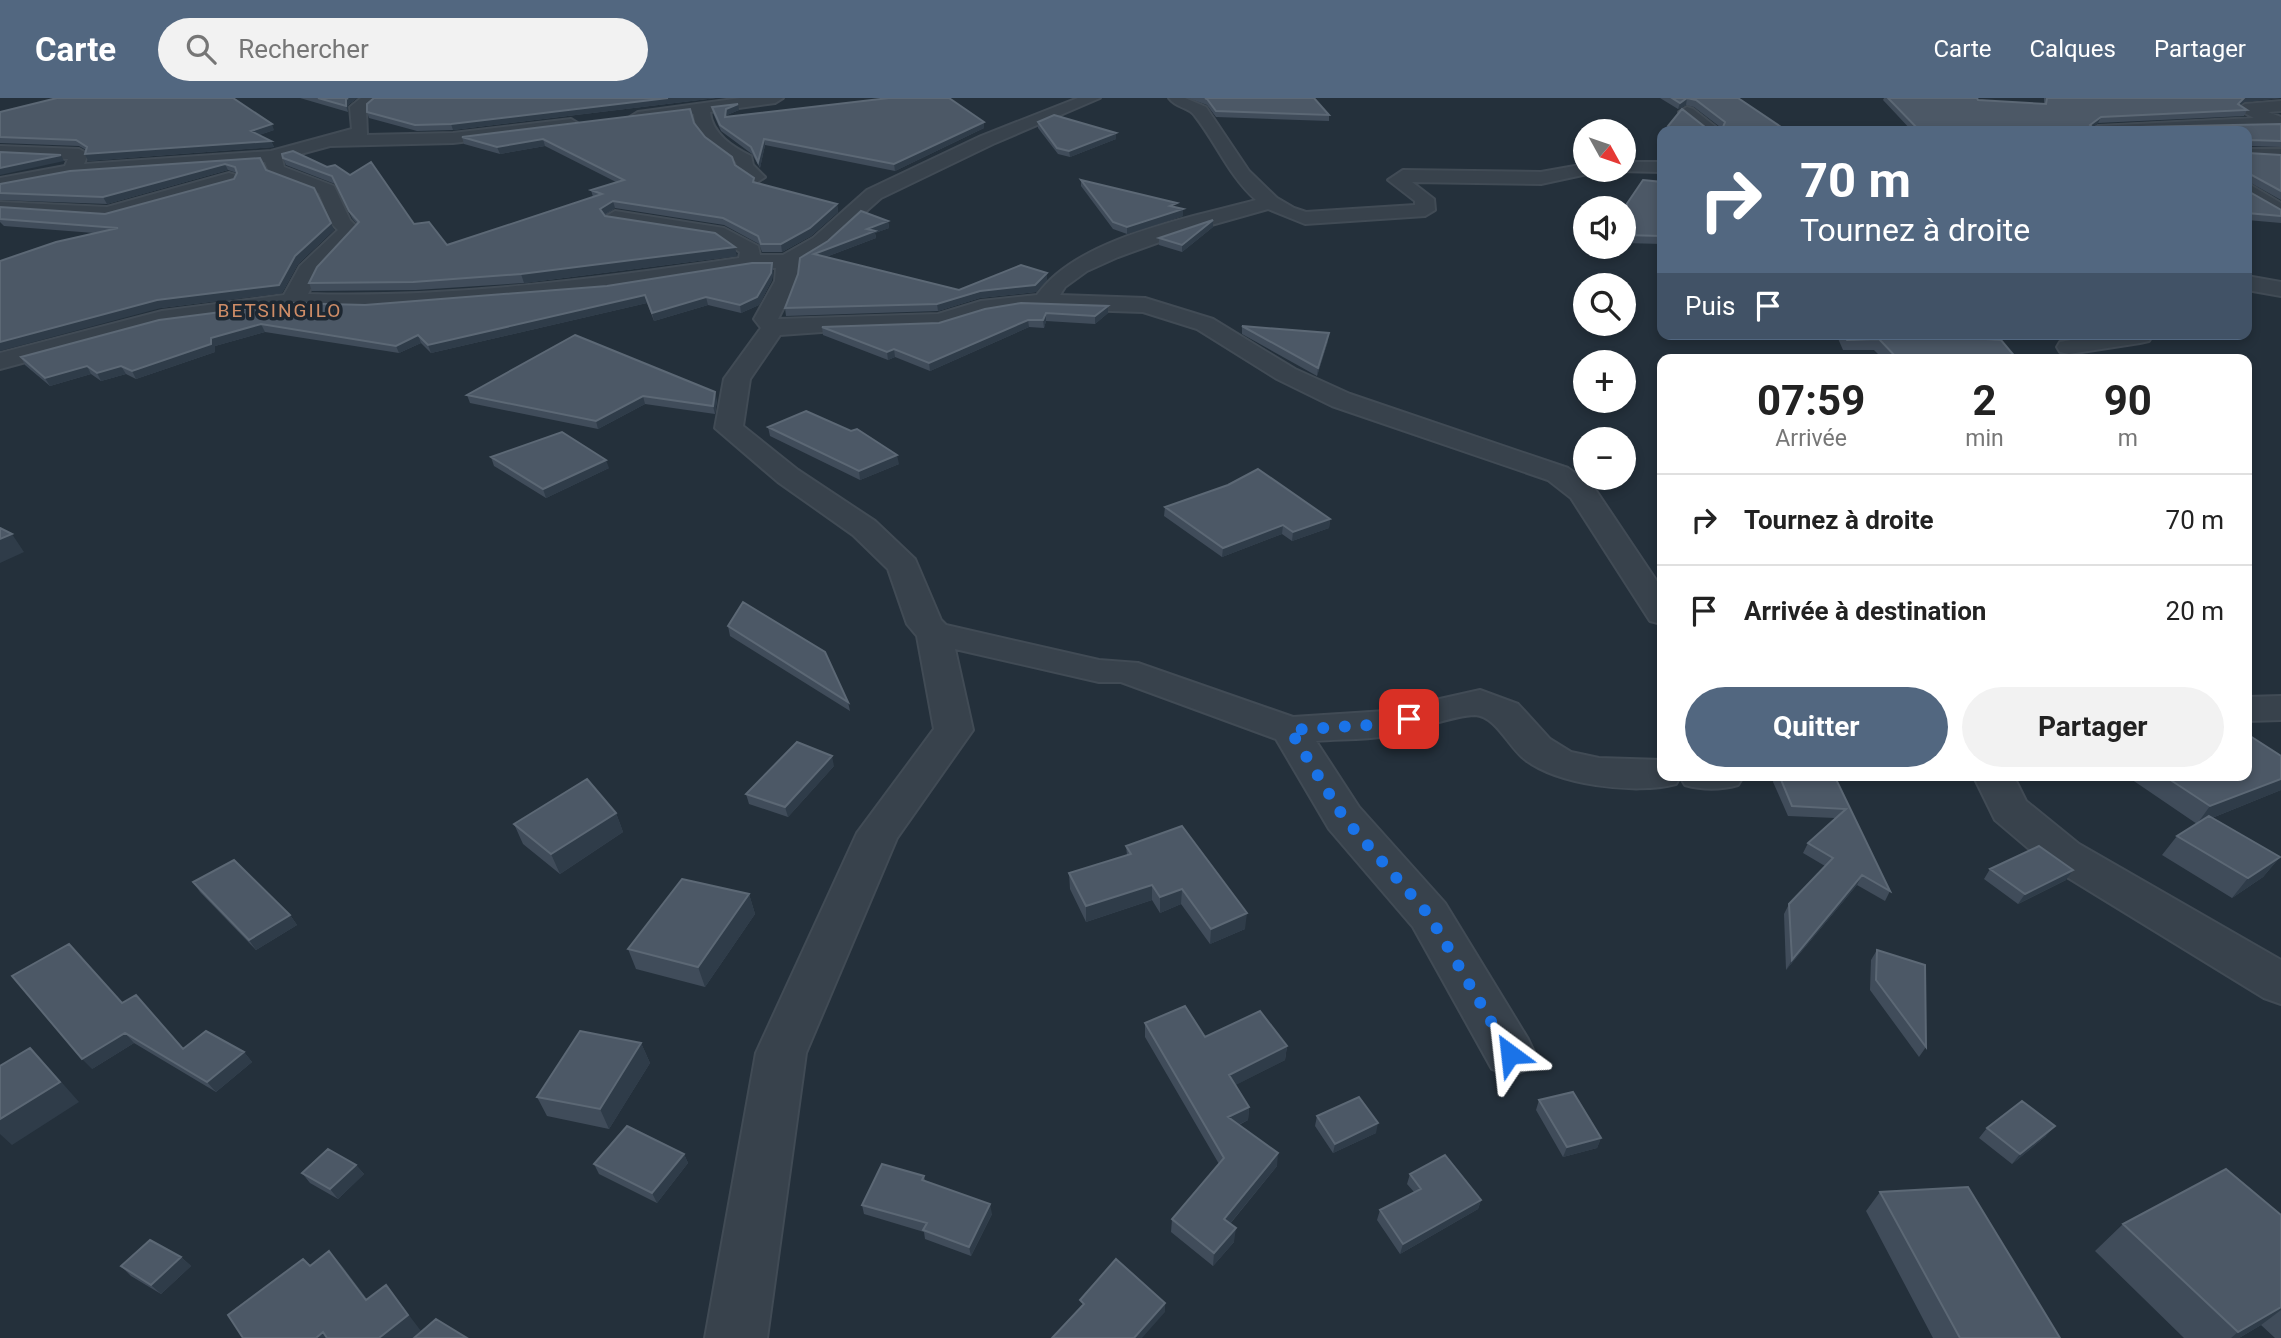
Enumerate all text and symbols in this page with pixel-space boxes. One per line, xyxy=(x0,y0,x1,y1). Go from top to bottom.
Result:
search box xyxy=(158,18,648,81)
text: Carte xyxy=(35,30,116,69)
icon: search xyxy=(182,30,220,68)
text: Rechercher xyxy=(238,34,369,64)
text: Carte xyxy=(1933,35,1991,63)
text: Calques xyxy=(2029,35,2116,63)
text: Partager xyxy=(2154,35,2246,63)
north arrow xyxy=(1573,119,1636,182)
map controls xyxy=(1573,119,1636,490)
text: 70 m xyxy=(1800,152,1911,209)
icon: right xyxy=(1685,154,1776,245)
button: sound xyxy=(1573,196,1636,259)
text: Tournez à droite xyxy=(1800,211,2030,249)
button: search xyxy=(1573,273,1636,336)
icon: arrive xyxy=(1749,287,1787,325)
text: Puis xyxy=(1685,291,1735,321)
district label: BETSINGILO xyxy=(218,299,342,322)
button: + xyxy=(1573,350,1636,413)
text: 07:59 xyxy=(1757,376,1865,425)
text: 2 xyxy=(1972,376,1997,425)
text: 90 xyxy=(2104,376,2152,425)
text: Arrivée xyxy=(1775,425,1847,452)
text: min xyxy=(1965,425,2004,452)
text: m xyxy=(2118,425,2138,452)
button: − xyxy=(1573,427,1636,490)
icon: right xyxy=(1685,501,1723,539)
text: Tournez à droite xyxy=(1744,505,1934,535)
text: 70 m xyxy=(2166,505,2224,535)
icon: arrive xyxy=(1685,592,1723,630)
text: Arrivée à destination xyxy=(1744,596,1986,626)
text: 20 m xyxy=(2166,596,2224,626)
button: Quitter xyxy=(1685,687,1948,767)
button: Partager xyxy=(1962,687,2224,767)
pin xyxy=(1379,689,1439,749)
icon: arrive xyxy=(1390,700,1428,738)
position arrow xyxy=(1473,1017,1547,1091)

